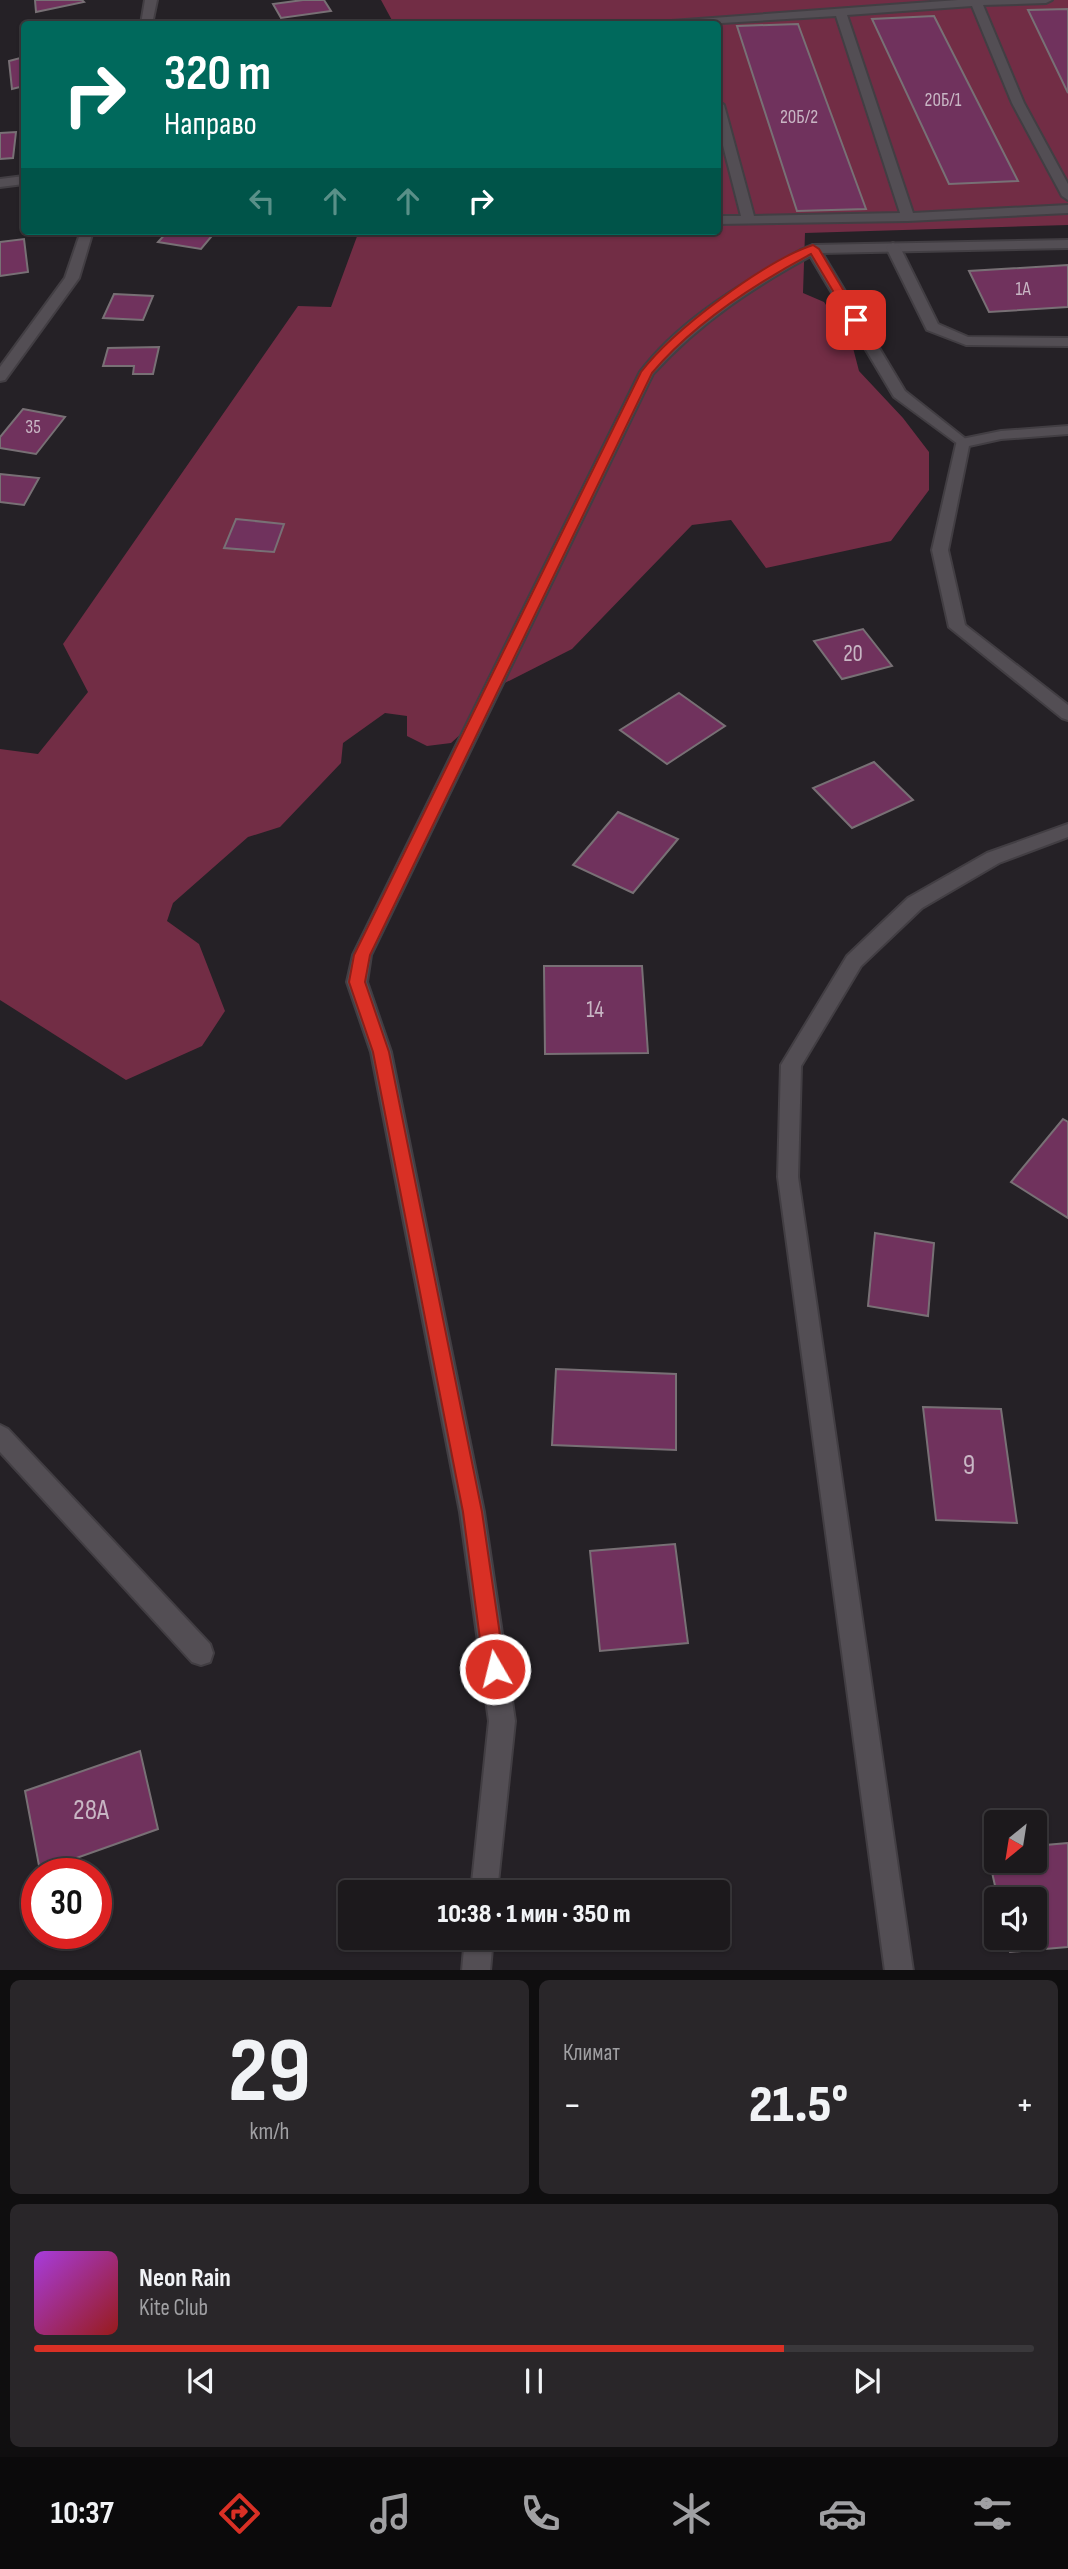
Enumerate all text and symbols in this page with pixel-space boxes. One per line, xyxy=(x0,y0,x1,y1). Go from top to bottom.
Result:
text: 320 m xyxy=(164,45,271,104)
icon: right xyxy=(49,49,140,140)
house number: 20Б/1 xyxy=(925,89,962,112)
text: Направо xyxy=(164,105,257,144)
house number: 20Б/2 xyxy=(780,106,818,129)
icon: left xyxy=(243,182,281,220)
icon: ahead xyxy=(316,182,354,220)
icon: ahead xyxy=(389,182,427,220)
icon: right xyxy=(462,182,500,220)
house number: 1А xyxy=(1015,278,1031,301)
pin xyxy=(826,290,886,350)
icon: arrive xyxy=(837,301,875,339)
house number: 35 xyxy=(25,416,41,439)
house number: 20 xyxy=(843,640,863,668)
house number: 14 xyxy=(586,996,604,1024)
house number: 9 xyxy=(963,1449,975,1482)
position arrow xyxy=(458,1632,532,1706)
house number: 28А xyxy=(73,1794,110,1827)
north arrow xyxy=(984,1810,1046,1872)
map controls xyxy=(984,1810,1047,1950)
speed limit sign: 30 xyxy=(21,1858,112,1949)
button: sound xyxy=(984,1887,1047,1950)
text: 10:38 · 1 мин · 350 m xyxy=(438,1899,630,1930)
text: 29 xyxy=(228,2018,311,2127)
text: Климат xyxy=(563,2039,620,2067)
text: 21.5° xyxy=(749,2074,848,2137)
text: − xyxy=(563,2083,582,2128)
text: + xyxy=(1015,2083,1034,2128)
text: km/h xyxy=(250,2118,289,2146)
text: Neon Rain xyxy=(139,2263,231,2294)
text: Kite Club xyxy=(139,2294,208,2322)
icon: previous xyxy=(182,2362,220,2400)
icon: pause xyxy=(515,2362,553,2400)
icon: next xyxy=(848,2362,886,2400)
icon: directions xyxy=(215,2489,264,2538)
icon: music xyxy=(366,2489,415,2538)
icon: phone xyxy=(516,2489,565,2538)
icon: climate xyxy=(667,2489,716,2538)
icon: car xyxy=(818,2489,867,2538)
icon: filters xyxy=(968,2489,1017,2538)
text: 10:37 xyxy=(51,2494,114,2533)

